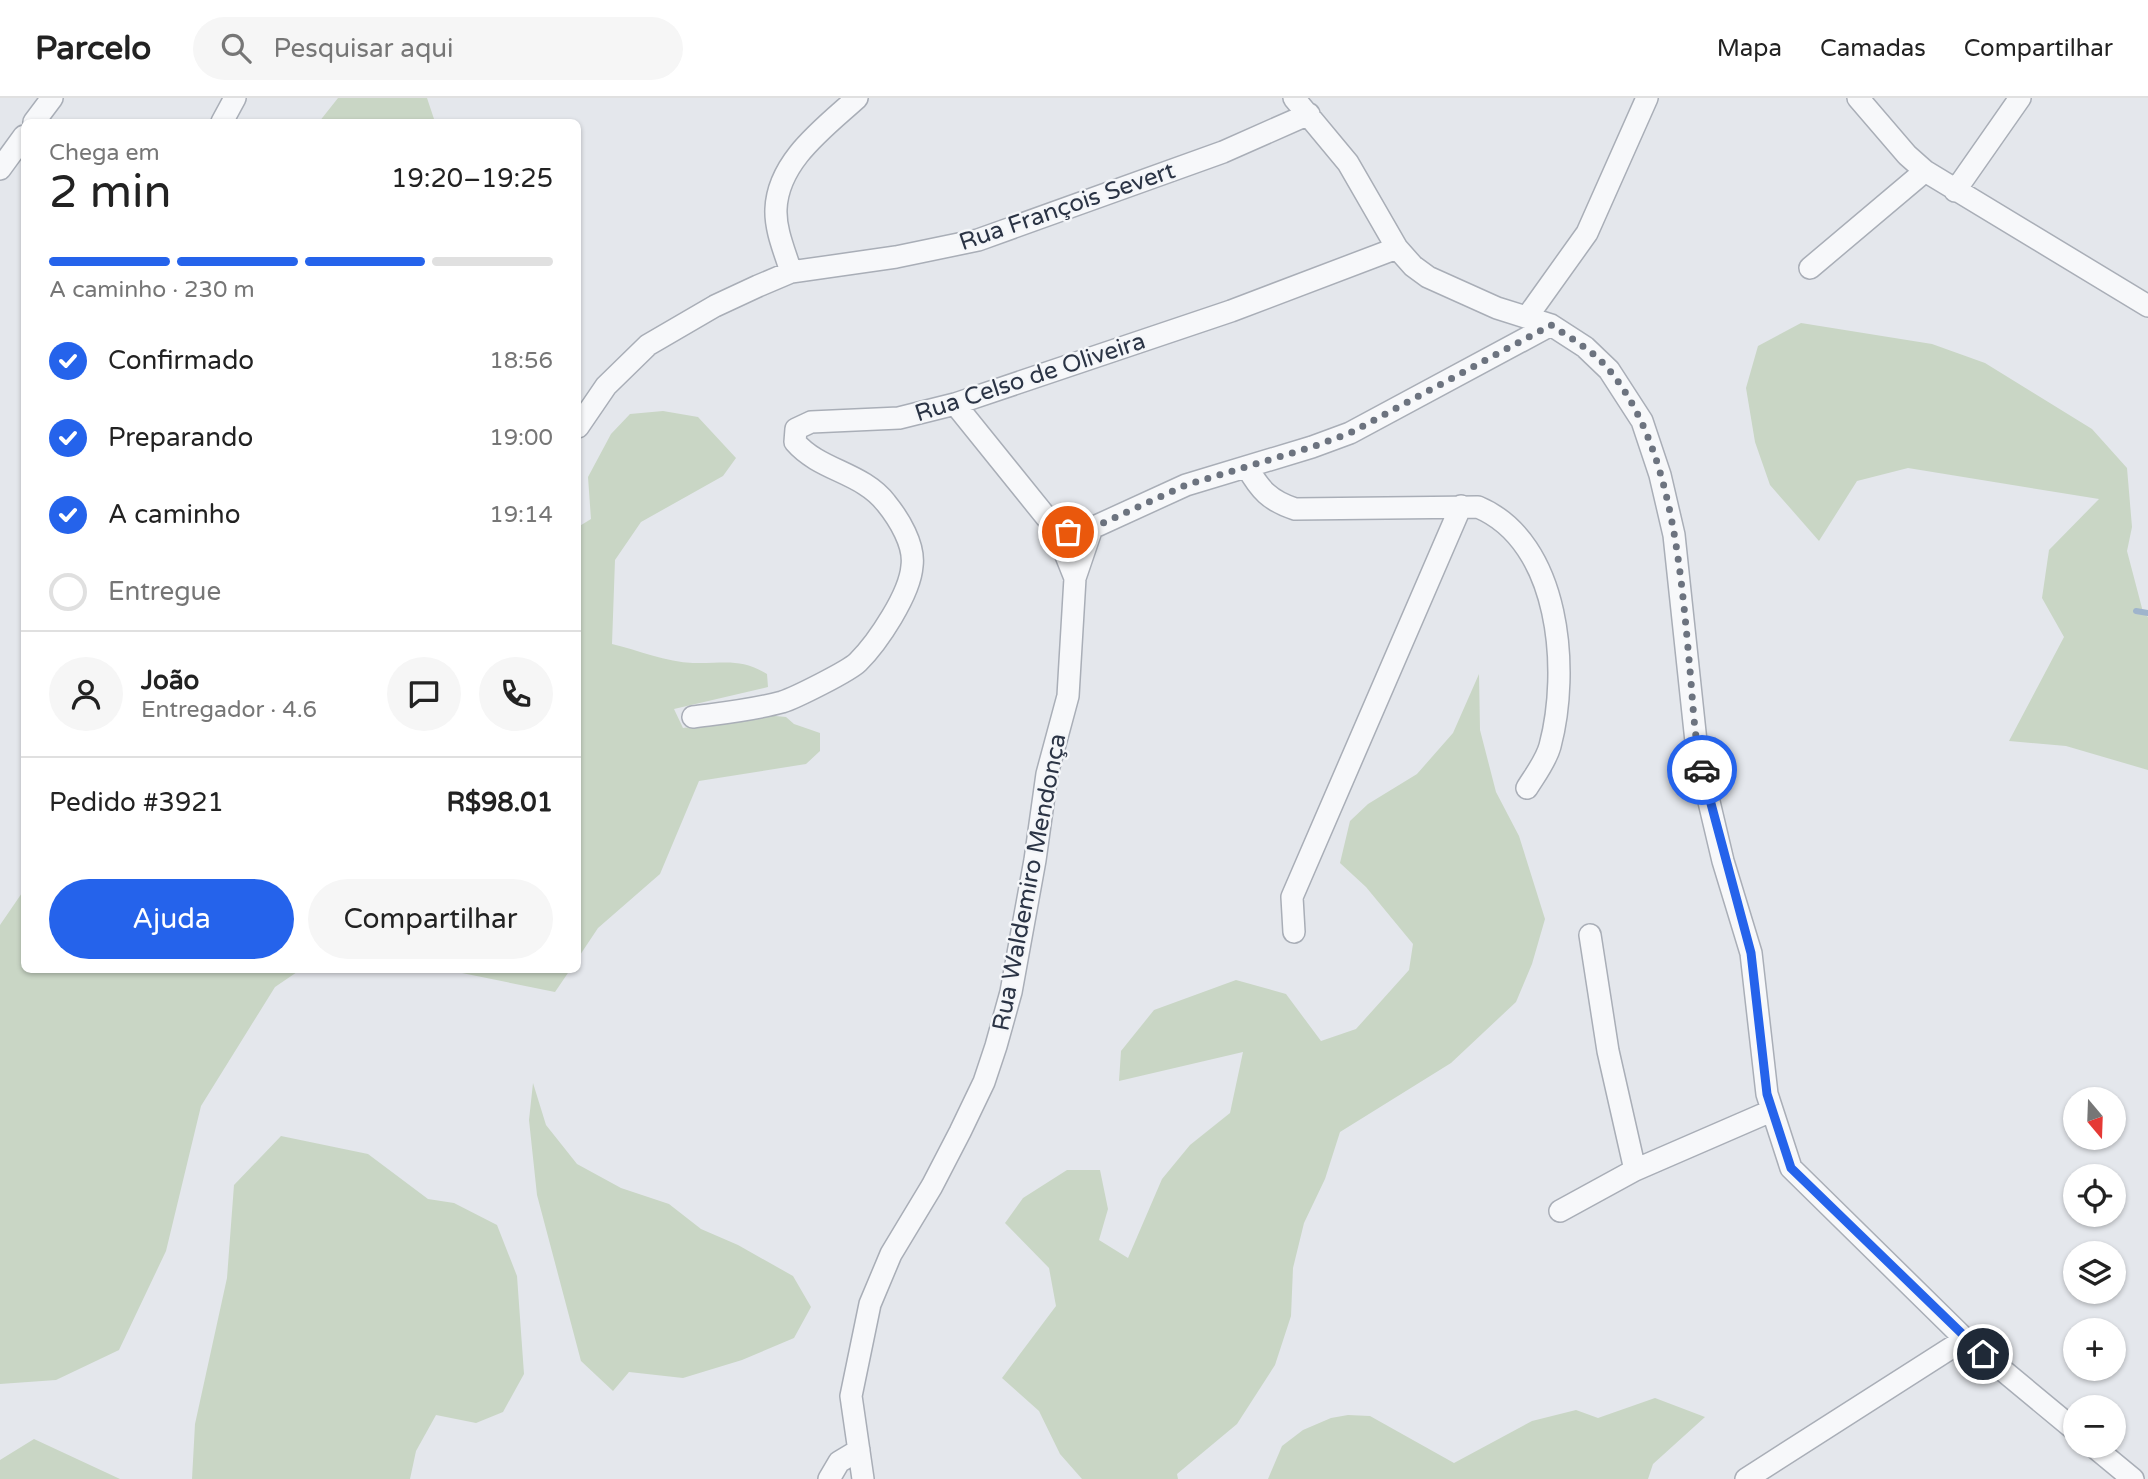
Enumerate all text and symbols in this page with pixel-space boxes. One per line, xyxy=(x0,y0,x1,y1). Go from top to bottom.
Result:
search box xyxy=(193,17,683,80)
text: Parcelo xyxy=(35,29,151,68)
icon: search xyxy=(217,29,255,67)
text: Pesquisar aqui xyxy=(273,33,454,64)
text: Mapa xyxy=(1717,34,1782,63)
text: Camadas xyxy=(1820,34,1926,63)
text: Compartilhar xyxy=(1964,34,2113,63)
text: Chega em xyxy=(49,139,160,167)
street label: Rua François Severt xyxy=(955,156,1179,257)
text: 19:20–19:25 xyxy=(391,163,553,194)
text: 2 min xyxy=(49,165,172,220)
text: A caminho · 230 m xyxy=(49,276,255,304)
street label: Rua Celso de Oliveira xyxy=(911,327,1149,428)
icon: check xyxy=(49,342,87,380)
text: Confirmado xyxy=(108,345,254,376)
text: 18:56 xyxy=(489,347,553,375)
icon: check xyxy=(49,419,87,457)
text: Preparando xyxy=(108,422,253,453)
text: 19:00 xyxy=(489,424,553,452)
icon: check xyxy=(49,496,87,534)
text: A caminho xyxy=(108,499,240,530)
text: 19:14 xyxy=(489,501,553,529)
pin xyxy=(1038,502,1098,562)
icon: bag xyxy=(1049,513,1087,551)
text: Entregue xyxy=(108,576,221,607)
button: person xyxy=(49,657,123,731)
button: chat xyxy=(387,657,461,731)
button: phone xyxy=(479,657,553,731)
text: João xyxy=(141,665,199,696)
text: Entregador · 4.6 xyxy=(141,696,317,724)
street label: Rua Waldemiro Mendonça xyxy=(986,731,1073,1033)
courier xyxy=(1667,735,1737,805)
icon: car xyxy=(1683,751,1721,789)
text: Pedido #3921 xyxy=(49,787,224,818)
text: R$98.01 xyxy=(446,787,553,818)
button: Ajuda xyxy=(49,879,294,959)
button: Compartilhar xyxy=(308,879,553,959)
north arrow xyxy=(2063,1087,2126,1150)
map controls xyxy=(2063,1087,2126,1458)
button: locate xyxy=(2063,1164,2126,1227)
button: layers xyxy=(2063,1241,2126,1304)
button: + xyxy=(2063,1318,2126,1381)
pin xyxy=(1953,1324,2013,1384)
icon: home xyxy=(1964,1335,2002,1373)
button: − xyxy=(2063,1395,2126,1458)

